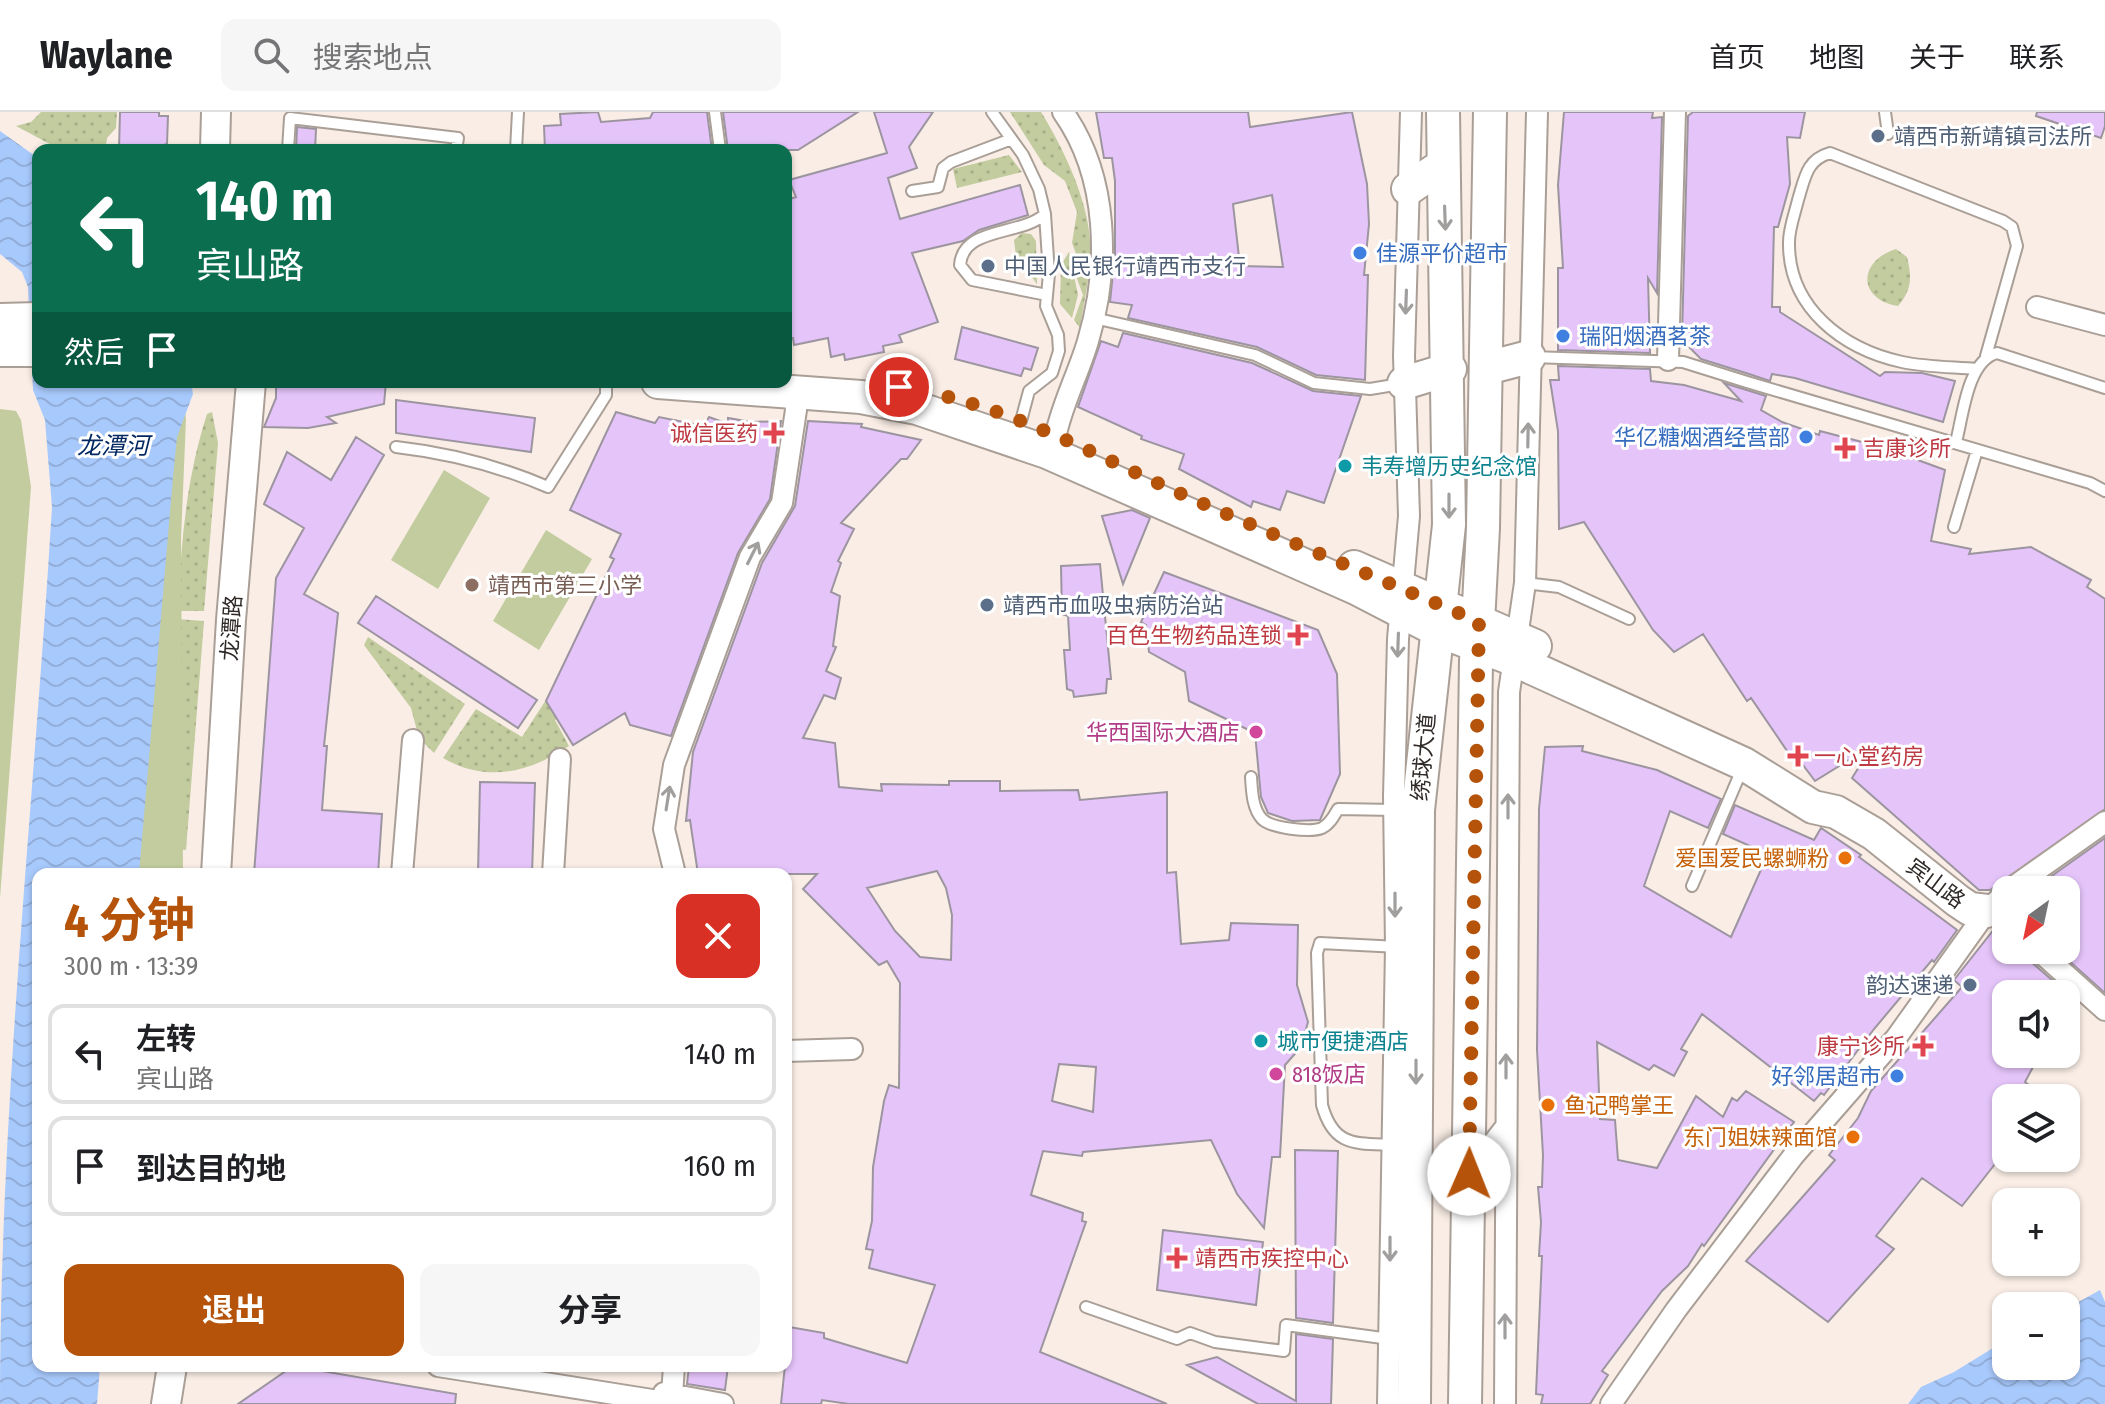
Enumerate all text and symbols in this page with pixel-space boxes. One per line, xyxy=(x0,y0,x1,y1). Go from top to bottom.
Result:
search box xyxy=(221,19,781,91)
text: Waylane xyxy=(40,32,173,78)
icon: search xyxy=(249,33,293,77)
text: 搜索地点 xyxy=(313,40,433,76)
text: 首页 xyxy=(1709,41,1765,74)
text: 地图 xyxy=(1809,41,1865,74)
text: 关于 xyxy=(1909,41,1965,74)
text: 联系 xyxy=(2009,41,2065,74)
place label: 靖西市新靖镇司法所 xyxy=(1894,123,2092,150)
marker: 靖西市新靖镇司法所 xyxy=(1869,127,1887,145)
text: 140 m xyxy=(196,168,333,235)
icon: left xyxy=(64,176,168,280)
one-way arrow xyxy=(1437,204,1452,231)
place label: 佳源平价超市 xyxy=(1376,240,1508,267)
text: 宾山路 xyxy=(196,244,304,288)
marker: 佳源平价超市 xyxy=(1351,244,1369,262)
place label: 中国人民银行靖西市支行 xyxy=(1004,253,1246,280)
marker: 中国人民银行靖西市支行 xyxy=(979,257,997,275)
one-way arrow xyxy=(1398,288,1413,315)
place label: 瑞阳烟酒茗茶 xyxy=(1579,323,1711,350)
marker: 瑞阳烟酒茗茶 xyxy=(1554,327,1572,345)
icon: arrive xyxy=(140,328,184,372)
text: 然后 xyxy=(64,335,124,371)
pin xyxy=(865,353,933,421)
icon: arrive xyxy=(877,365,921,409)
place label: 诚信医药 xyxy=(670,420,758,447)
one-way arrow xyxy=(1520,422,1536,449)
marker: 诚信医药 xyxy=(765,424,783,442)
place label: 华亿糖烟酒经营部 xyxy=(1614,424,1790,451)
marker: 华亿糖烟酒经营部 xyxy=(1797,428,1815,446)
water label: 龙潭河 xyxy=(77,432,153,460)
place label: 吉康诊所 xyxy=(1863,435,1951,462)
marker: 吉康诊所 xyxy=(1834,437,1856,459)
place label: 韦寿增历史纪念馆 xyxy=(1361,453,1537,480)
marker: 韦寿增历史纪念馆 xyxy=(1336,457,1354,475)
one-way arrow xyxy=(1441,492,1457,519)
one-way arrow xyxy=(746,542,762,566)
place label: 靖西市第三小学 xyxy=(488,572,642,599)
marker: 靖西市第三小学 xyxy=(463,576,481,594)
place label: 靖西市血吸虫病防治站 xyxy=(1003,592,1223,619)
street label: 龙潭路 xyxy=(216,594,247,662)
marker: 靖西市血吸虫病防治站 xyxy=(978,596,996,614)
place label: 百色生物药品连锁 xyxy=(1106,622,1282,649)
marker: 百色生物药品连锁 xyxy=(1289,626,1307,644)
one-way arrow xyxy=(1390,631,1405,658)
street label: 绣球大道 xyxy=(1406,712,1441,802)
place label: 华西国际大酒店 xyxy=(1086,719,1240,746)
marker: 华西国际大酒店 xyxy=(1247,723,1265,741)
place label: 一心堂药房 xyxy=(1814,743,1924,770)
marker: 一心堂药房 xyxy=(1789,747,1807,765)
one-way arrow xyxy=(661,786,676,811)
one-way arrow xyxy=(1500,793,1515,820)
place label: 爱国爱民螺蛳粉 xyxy=(1675,845,1829,872)
marker: 爱国爱民螺蛳粉 xyxy=(1836,849,1854,867)
street label: 宾山路 xyxy=(1901,853,1970,914)
north arrow xyxy=(1992,876,2080,964)
map controls xyxy=(1992,876,2080,1380)
one-way arrow xyxy=(1388,891,1403,918)
text: 4 分钟 xyxy=(64,892,195,950)
button: close xyxy=(676,894,760,978)
text: 300 m · 13:39 xyxy=(64,951,198,982)
place label: 韵达速递 xyxy=(1866,972,1954,999)
marker: 韵达速递 xyxy=(1961,976,1979,994)
button: sound xyxy=(1992,980,2080,1068)
text: 左转 xyxy=(136,1021,196,1057)
place label: 城市便捷酒店 xyxy=(1277,1028,1409,1055)
icon: left xyxy=(68,1032,112,1076)
marker: 城市便捷酒店 xyxy=(1252,1032,1270,1050)
place label: 康宁诊所 xyxy=(1817,1033,1905,1060)
marker: 康宁诊所 xyxy=(1912,1035,1934,1057)
text: 140 m xyxy=(684,1036,756,1072)
one-way arrow xyxy=(1498,1053,1514,1080)
one-way arrow xyxy=(1408,1058,1424,1085)
place label: 818饭店 xyxy=(1292,1061,1366,1088)
place label: 好邻居超市 xyxy=(1771,1063,1881,1090)
text: 宾山路 xyxy=(136,1064,214,1095)
marker: 818饭店 xyxy=(1267,1065,1285,1083)
marker: 好邻居超市 xyxy=(1888,1067,1906,1085)
button: layers xyxy=(1992,1084,2080,1172)
place label: 鱼记鸭掌王 xyxy=(1564,1092,1674,1119)
marker: 鱼记鸭掌王 xyxy=(1539,1096,1557,1114)
place label: 东门姐妹辣面馆 xyxy=(1683,1124,1837,1151)
marker: 东门姐妹辣面馆 xyxy=(1844,1128,1862,1146)
position arrow xyxy=(1427,1132,1511,1216)
icon: arrive xyxy=(68,1144,112,1188)
text: 160 m xyxy=(684,1148,756,1184)
text: 到达目的地 xyxy=(136,1151,286,1187)
button: + xyxy=(1992,1188,2080,1276)
one-way arrow xyxy=(1382,1235,1398,1262)
place label: 靖西市疾控中心 xyxy=(1195,1245,1349,1272)
marker: 靖西市疾控中心 xyxy=(1166,1247,1188,1269)
button: 退出 xyxy=(64,1264,404,1356)
button: 分享 xyxy=(420,1264,760,1356)
button: − xyxy=(1992,1292,2080,1380)
one-way arrow xyxy=(1497,1313,1513,1340)

